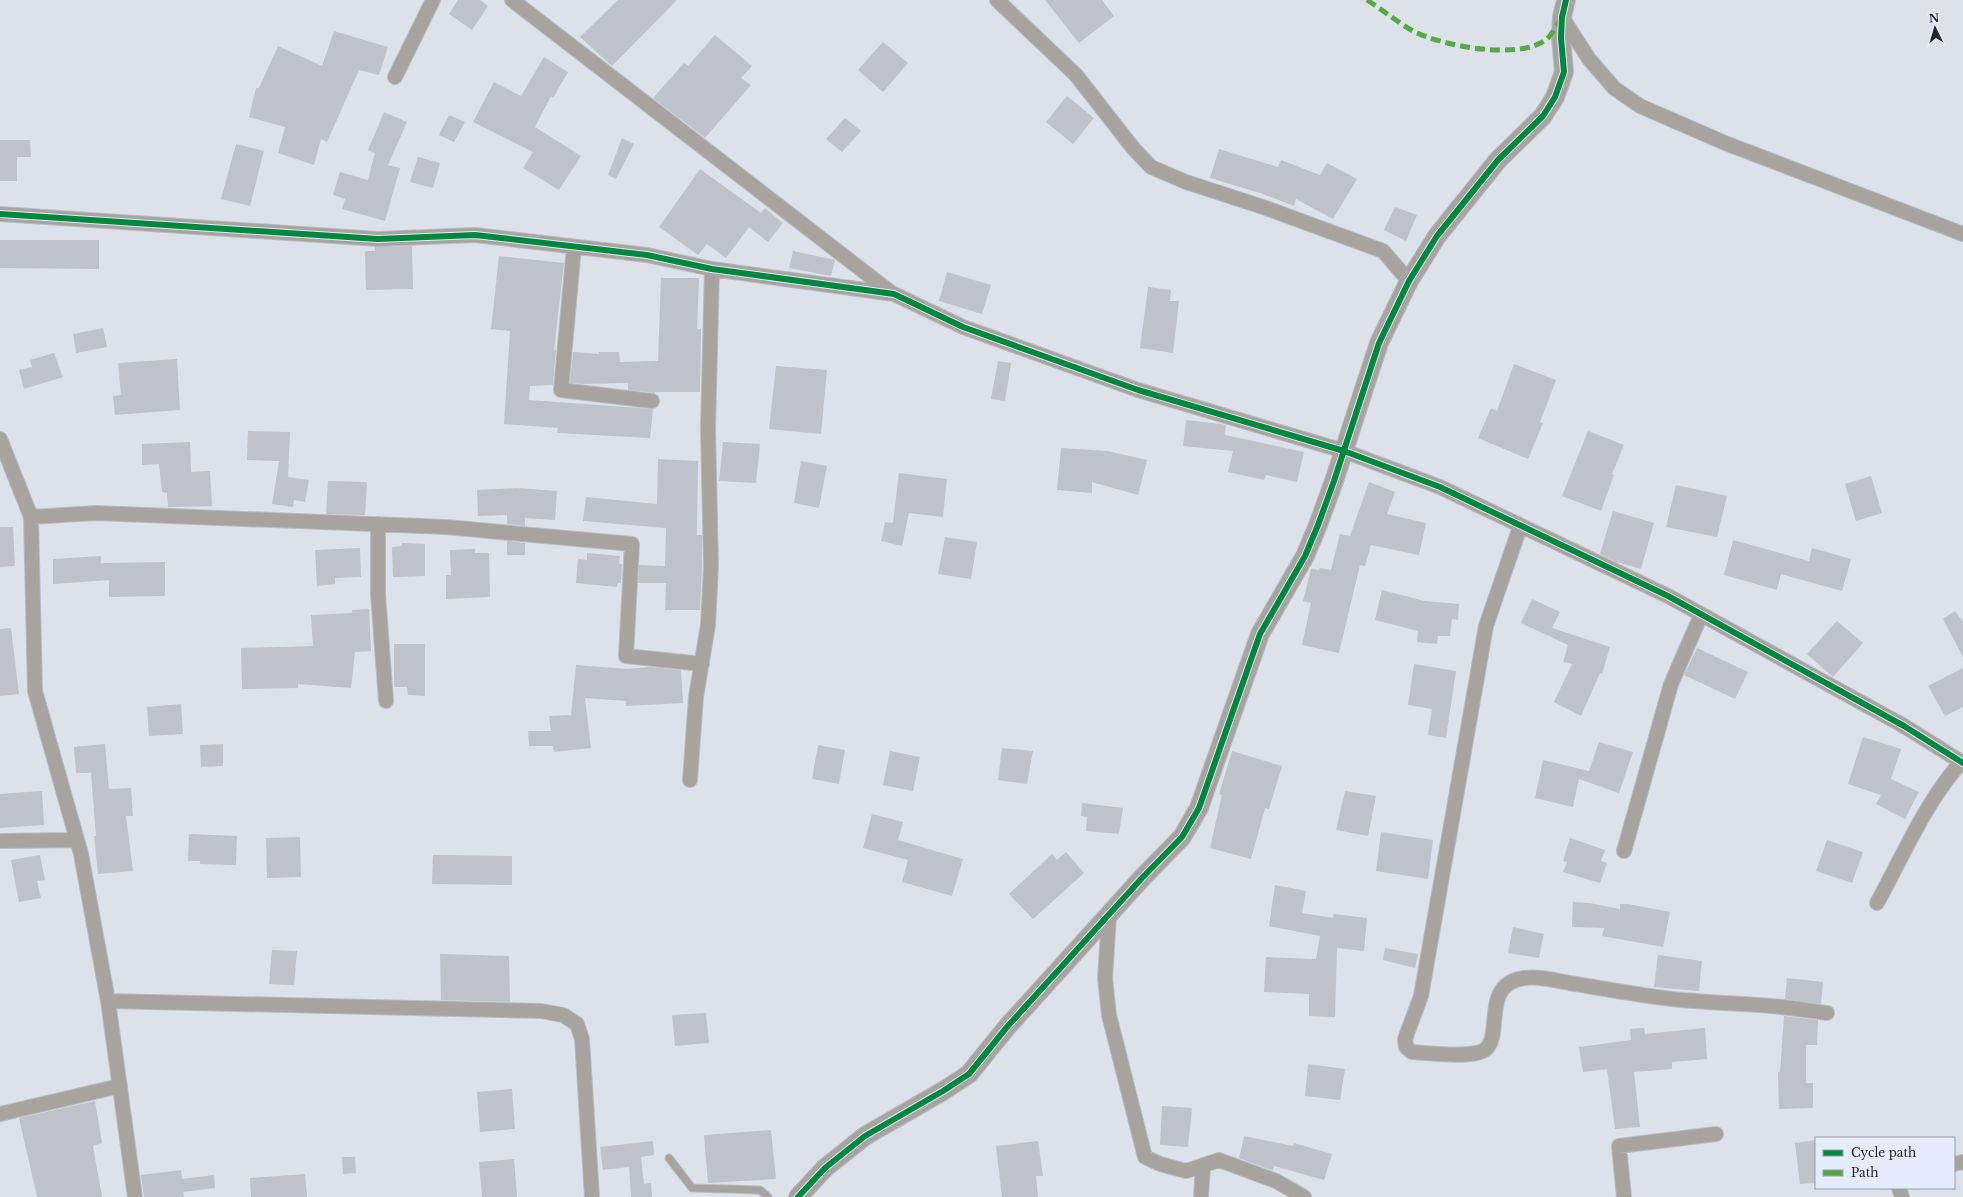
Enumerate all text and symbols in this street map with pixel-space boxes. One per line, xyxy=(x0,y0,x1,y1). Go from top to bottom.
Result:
north arrow xyxy=(1915,8,1955,48)
text: N xyxy=(1928,11,1941,25)
legend xyxy=(1815,1137,1955,1189)
text: Cycle path xyxy=(1851,1145,1916,1160)
text: Path xyxy=(1851,1165,1879,1180)

